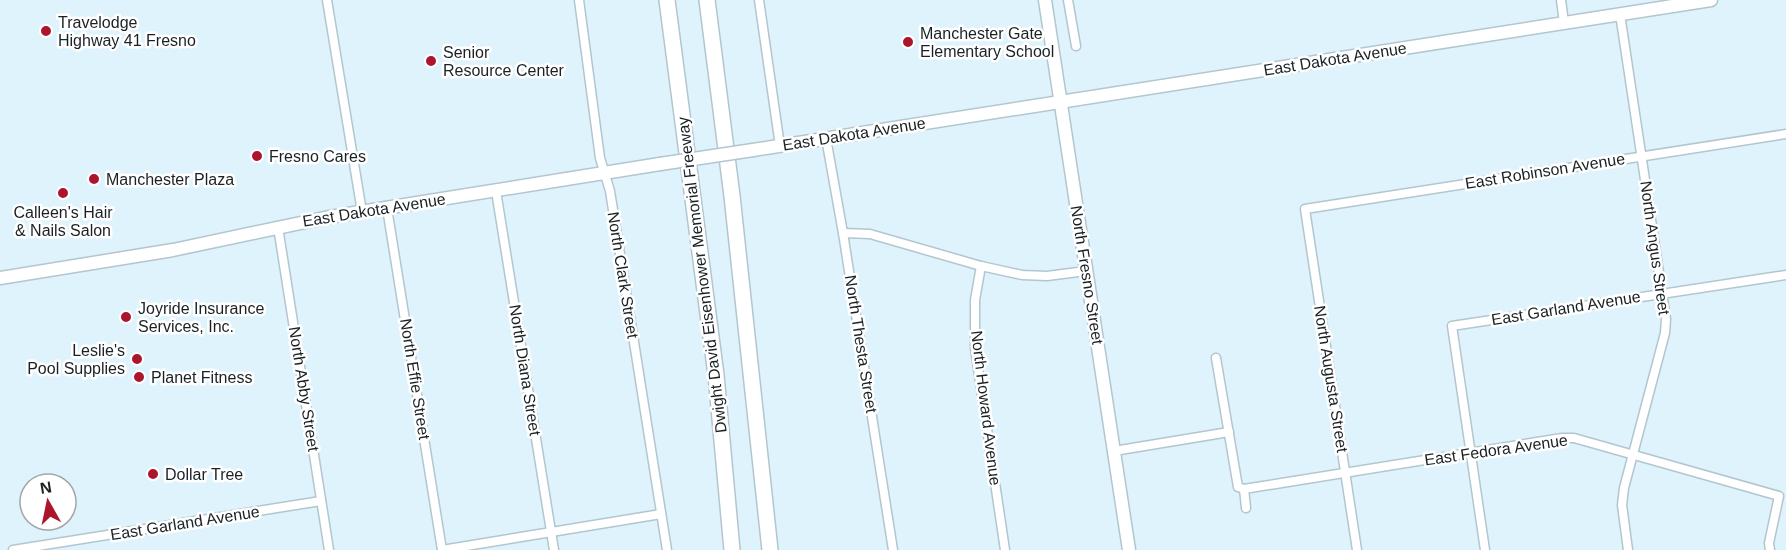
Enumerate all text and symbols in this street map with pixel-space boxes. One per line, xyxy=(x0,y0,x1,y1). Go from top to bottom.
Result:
place label: Travelodge Highway 41 Fresno xyxy=(58,14,196,49)
marker: Travelodge Highway 41 Fresno xyxy=(39,24,53,38)
place label: Manchester Gate Elementary School xyxy=(920,25,1054,60)
marker: Manchester Gate Elementary School xyxy=(901,35,915,49)
street label: East Dakota Avenue xyxy=(1262,39,1408,79)
place label: Senior Resource Center xyxy=(443,44,565,79)
marker: Senior Resource Center xyxy=(424,54,438,68)
street label: East Dakota Avenue xyxy=(781,114,927,154)
street label: Dwight David Eisenhower Memorial Freeway xyxy=(674,116,730,434)
place label: Fresno Cares xyxy=(269,148,366,165)
marker: Fresno Cares xyxy=(250,149,264,163)
street label: East Robinson Avenue xyxy=(1464,150,1626,192)
place label: Manchester Plaza xyxy=(106,171,234,188)
marker: Manchester Plaza xyxy=(87,172,101,186)
street label: North Angus Street xyxy=(1637,180,1673,317)
marker: Calleen's Hair & Nails Salon xyxy=(56,186,70,200)
street label: East Dakota Avenue xyxy=(301,190,447,230)
place label: Calleen's Hair & Nails Salon xyxy=(13,204,113,239)
street label: North Fresno Street xyxy=(1068,204,1106,346)
street label: North Clark Street xyxy=(605,210,641,340)
street label: North Thesta Street xyxy=(842,274,880,415)
street label: East Garland Avenue xyxy=(1490,288,1642,328)
place label: Joyride Insurance Services, Inc. xyxy=(138,300,264,335)
street label: North Diana Street xyxy=(506,303,544,437)
street label: North Augusta Street xyxy=(1311,304,1351,454)
marker: Joyride Insurance Services, Inc. xyxy=(119,310,133,324)
street label: North Effie Street xyxy=(397,317,433,441)
street label: North Abby Street xyxy=(286,325,322,453)
street label: North Howard Avenue xyxy=(968,329,1004,487)
place label: Leslie's Pool Supplies xyxy=(27,342,125,377)
marker: Leslie's Pool Supplies xyxy=(130,352,144,366)
place label: Planet Fitness xyxy=(151,369,252,386)
marker: Planet Fitness xyxy=(132,370,146,384)
street label: East Fedora Avenue xyxy=(1423,432,1569,468)
place label: Dollar Tree xyxy=(165,466,243,483)
marker: Dollar Tree xyxy=(146,467,160,481)
north arrow xyxy=(18,472,78,532)
text: N xyxy=(39,478,53,497)
street label: East Garland Avenue xyxy=(109,503,261,543)

